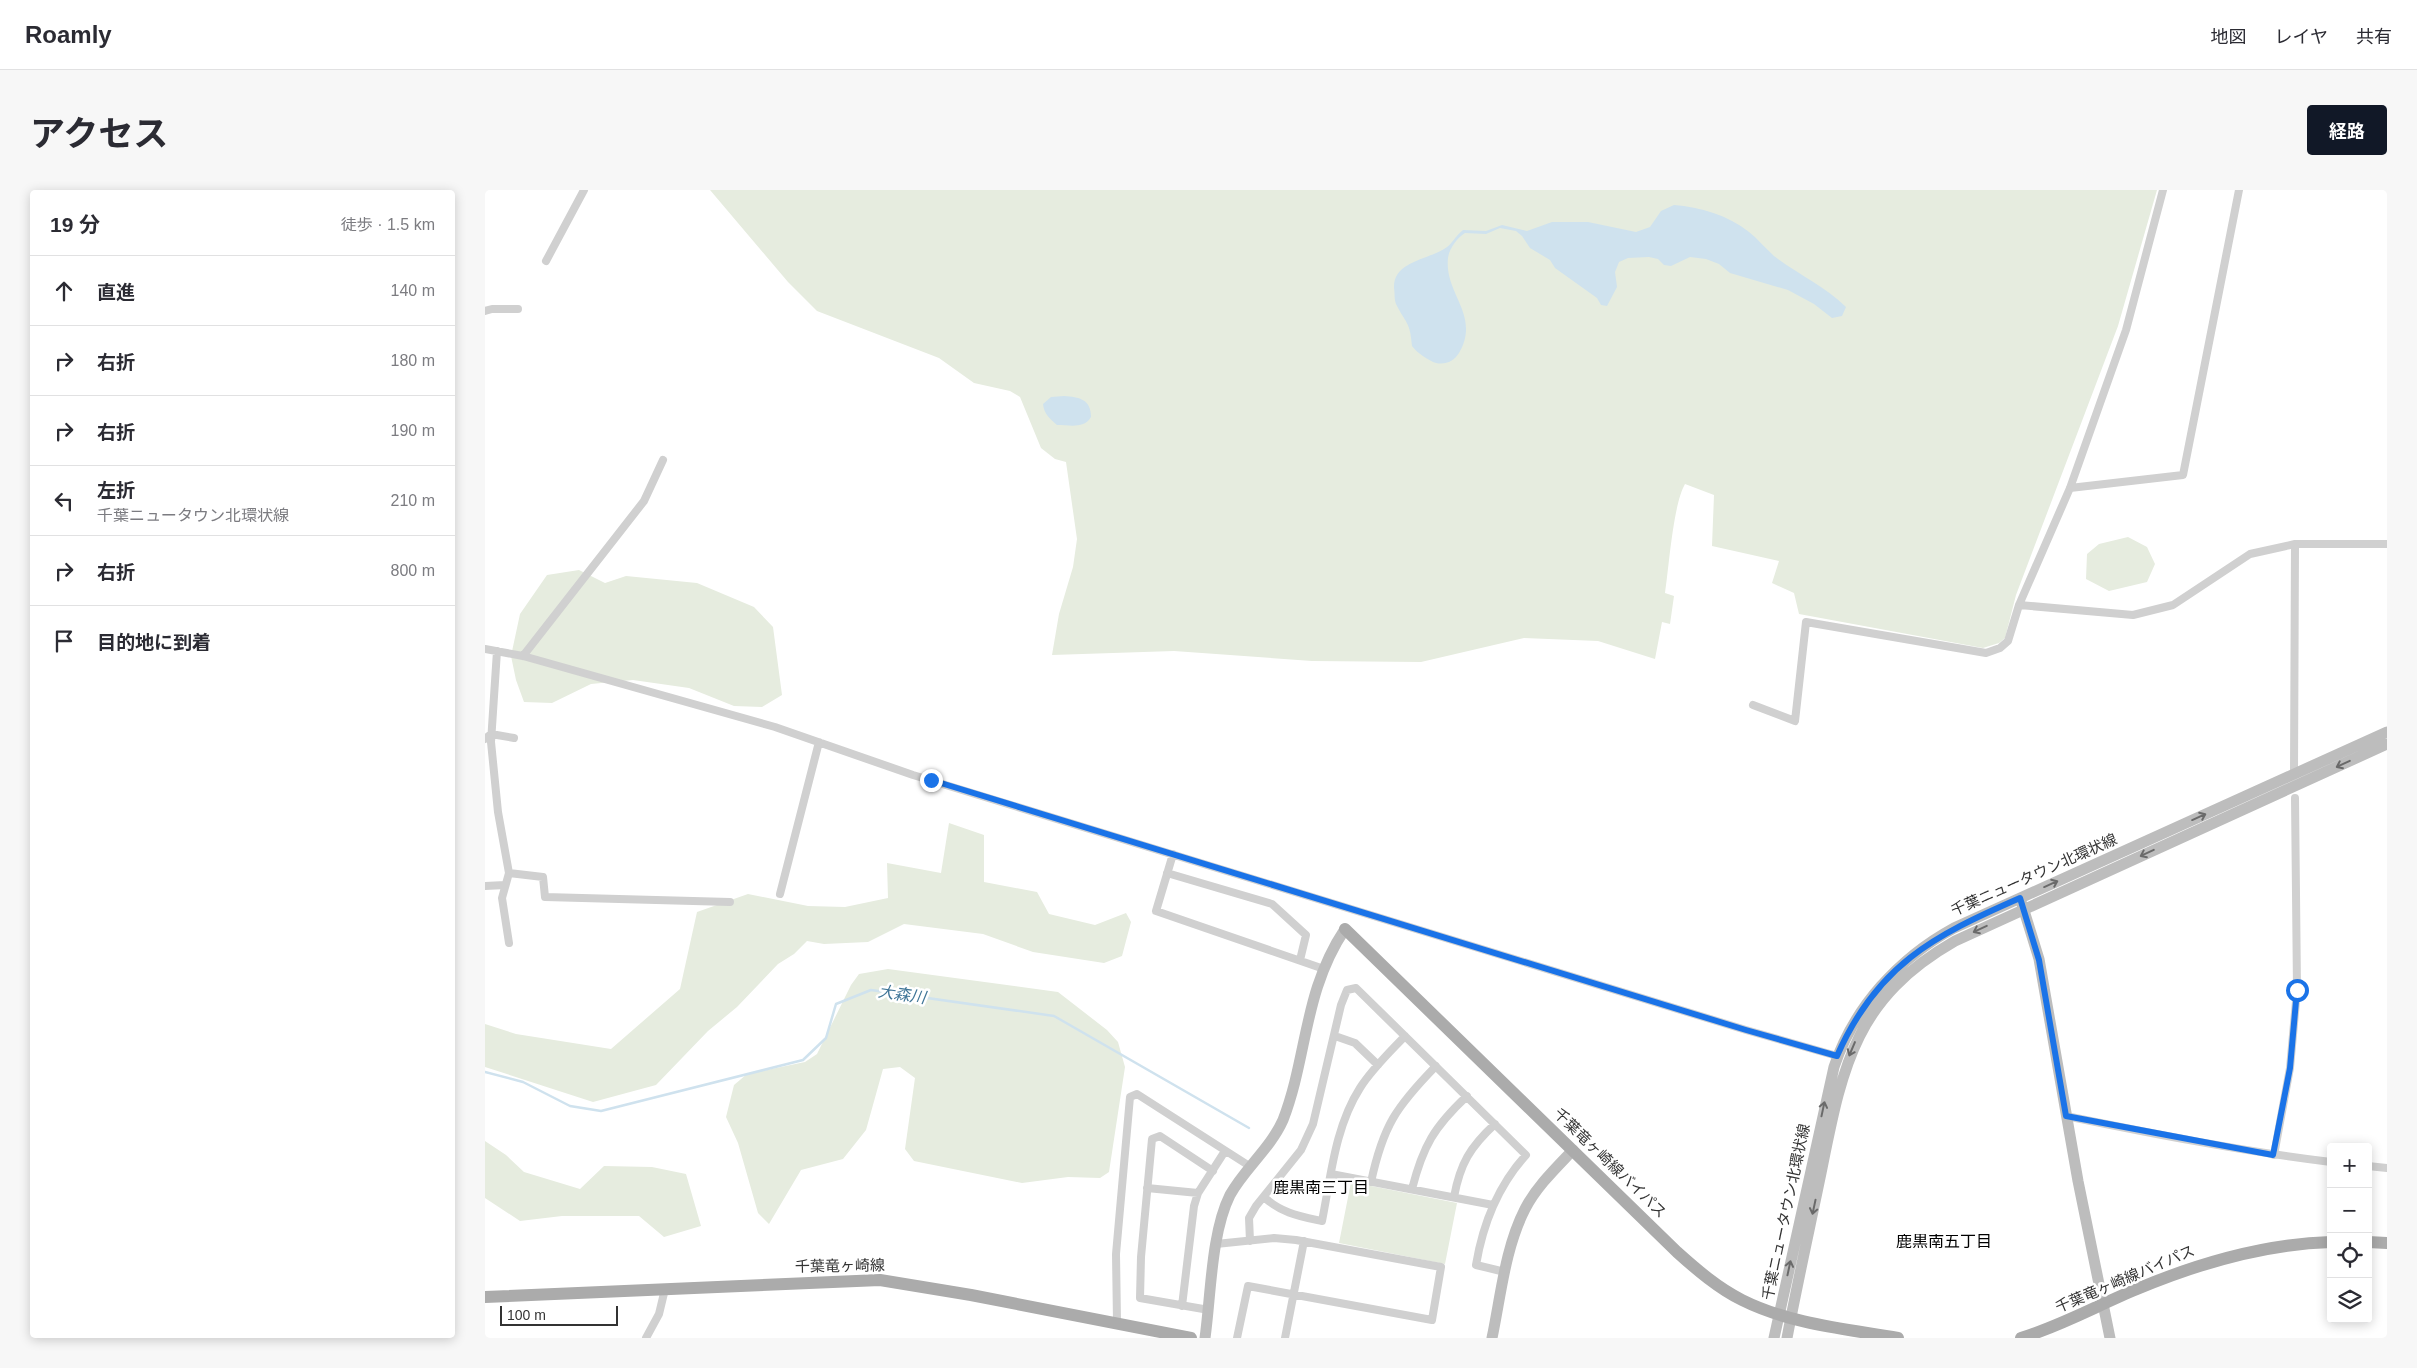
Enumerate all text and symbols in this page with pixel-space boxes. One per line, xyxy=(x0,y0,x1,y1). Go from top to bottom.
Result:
text: Roamly xyxy=(25,21,112,48)
text: 地図 xyxy=(2211,27,2247,47)
text: レイヤ xyxy=(2275,27,2328,47)
text: 共有 xyxy=(2356,27,2392,47)
button: 経路 xyxy=(2307,105,2387,155)
text: アクセス xyxy=(30,114,168,153)
text: 19 分 xyxy=(50,213,100,236)
text: 徒歩 · 1.5 km xyxy=(341,216,435,233)
icon: ahead xyxy=(50,277,78,305)
text: 直進 xyxy=(97,282,135,303)
text: 140 m xyxy=(391,282,435,299)
icon: right xyxy=(50,347,78,375)
text: 右折 xyxy=(97,352,135,373)
text: 180 m xyxy=(391,352,435,369)
icon: right xyxy=(50,417,78,445)
text: 右折 xyxy=(97,422,135,443)
text: 190 m xyxy=(391,422,435,439)
text: 左折 xyxy=(97,480,135,501)
icon: left xyxy=(50,487,78,515)
text: 210 m xyxy=(391,492,435,509)
text: 千葉ニュータウン北環状線 xyxy=(97,507,289,524)
icon: right xyxy=(50,557,78,585)
text: 右折 xyxy=(97,562,135,583)
text: 800 m xyxy=(391,562,435,579)
icon: arrive xyxy=(50,627,78,655)
text: 目的地に到着 xyxy=(97,632,211,653)
one-way arrow xyxy=(2336,759,2351,769)
route end xyxy=(920,769,943,792)
one-way arrow xyxy=(2191,812,2206,821)
street label: 千葉ニュータウン北環状線 xyxy=(1948,830,2119,919)
one-way arrow xyxy=(2140,849,2155,859)
one-way arrow xyxy=(2043,879,2058,889)
one-way arrow xyxy=(1973,925,1988,935)
route start xyxy=(2286,979,2309,1002)
water label: 大森川 xyxy=(877,983,929,1007)
one-way arrow xyxy=(1847,1041,1857,1056)
one-way arrow xyxy=(1819,1101,1828,1117)
street label: 千葉竜ヶ崎線バイパス xyxy=(1551,1105,1670,1221)
street label: 千葉ニュータウン北環状線 xyxy=(1758,1122,1813,1302)
map controls xyxy=(2327,1143,2372,1323)
button: + xyxy=(2327,1143,2372,1188)
district label: 鹿黒南三丁目 xyxy=(1273,1179,1369,1196)
button: − xyxy=(2327,1188,2372,1233)
one-way arrow xyxy=(1808,1198,1818,1214)
district label: 鹿黒南五丁目 xyxy=(1896,1233,1992,1250)
button: locate xyxy=(2327,1233,2372,1278)
street label: 千葉竜ヶ崎線バイパス xyxy=(2053,1241,2197,1316)
street label: 千葉竜ヶ崎線 xyxy=(795,1256,885,1275)
one-way arrow xyxy=(1785,1260,1794,1276)
button: layers xyxy=(2327,1278,2372,1323)
scale bar xyxy=(500,1303,617,1326)
text: 100 m xyxy=(507,1307,546,1323)

